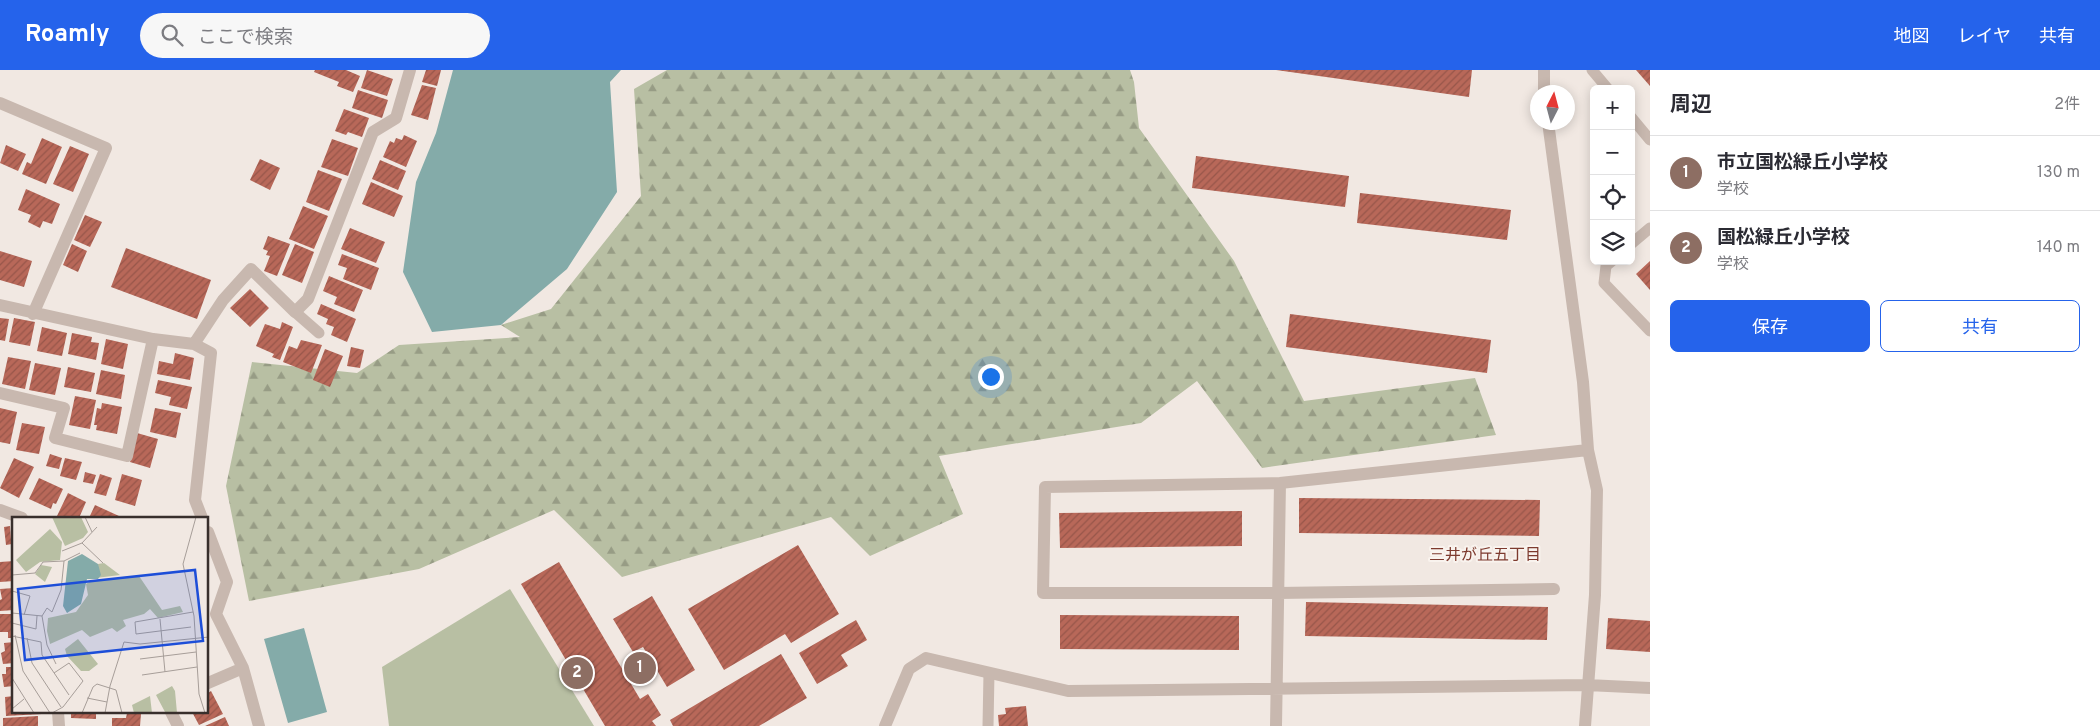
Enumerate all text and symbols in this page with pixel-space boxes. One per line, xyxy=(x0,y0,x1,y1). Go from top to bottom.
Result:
search box xyxy=(140,13,490,58)
text: Roamly xyxy=(25,20,110,50)
icon: search xyxy=(158,21,186,49)
text: ここで検索 xyxy=(198,26,293,50)
text: 地図 xyxy=(1894,26,1930,49)
text: レイヤ xyxy=(1958,26,2011,49)
text: 共有 xyxy=(2039,26,2075,49)
north arrow xyxy=(1530,85,1575,130)
map controls xyxy=(1590,85,1635,265)
button: + xyxy=(1590,85,1635,130)
text: 周辺 xyxy=(1670,92,1712,119)
text: 2件 xyxy=(2054,95,2080,115)
button: − xyxy=(1590,130,1635,175)
text: 市立国松緑丘小学校 xyxy=(1717,151,1888,175)
text: 1 xyxy=(1683,163,1689,183)
text: 130 m xyxy=(2037,163,2080,183)
button: locate xyxy=(1590,175,1635,220)
text: 学校 xyxy=(1717,180,1749,200)
button: layers xyxy=(1590,220,1635,265)
text: 国松緑丘小学校 xyxy=(1717,226,1850,250)
text: 2 xyxy=(1681,238,1691,258)
text: 140 m xyxy=(2037,238,2080,258)
text: 学校 xyxy=(1717,255,1749,275)
button: 保存 xyxy=(1670,300,1870,352)
button: 共有 xyxy=(1880,300,2080,352)
your location xyxy=(978,364,1004,390)
inset map xyxy=(12,517,209,714)
district label: 三井が丘五丁目 xyxy=(1429,546,1541,566)
pin: 1 xyxy=(624,649,656,687)
pin: 2 xyxy=(561,654,593,692)

